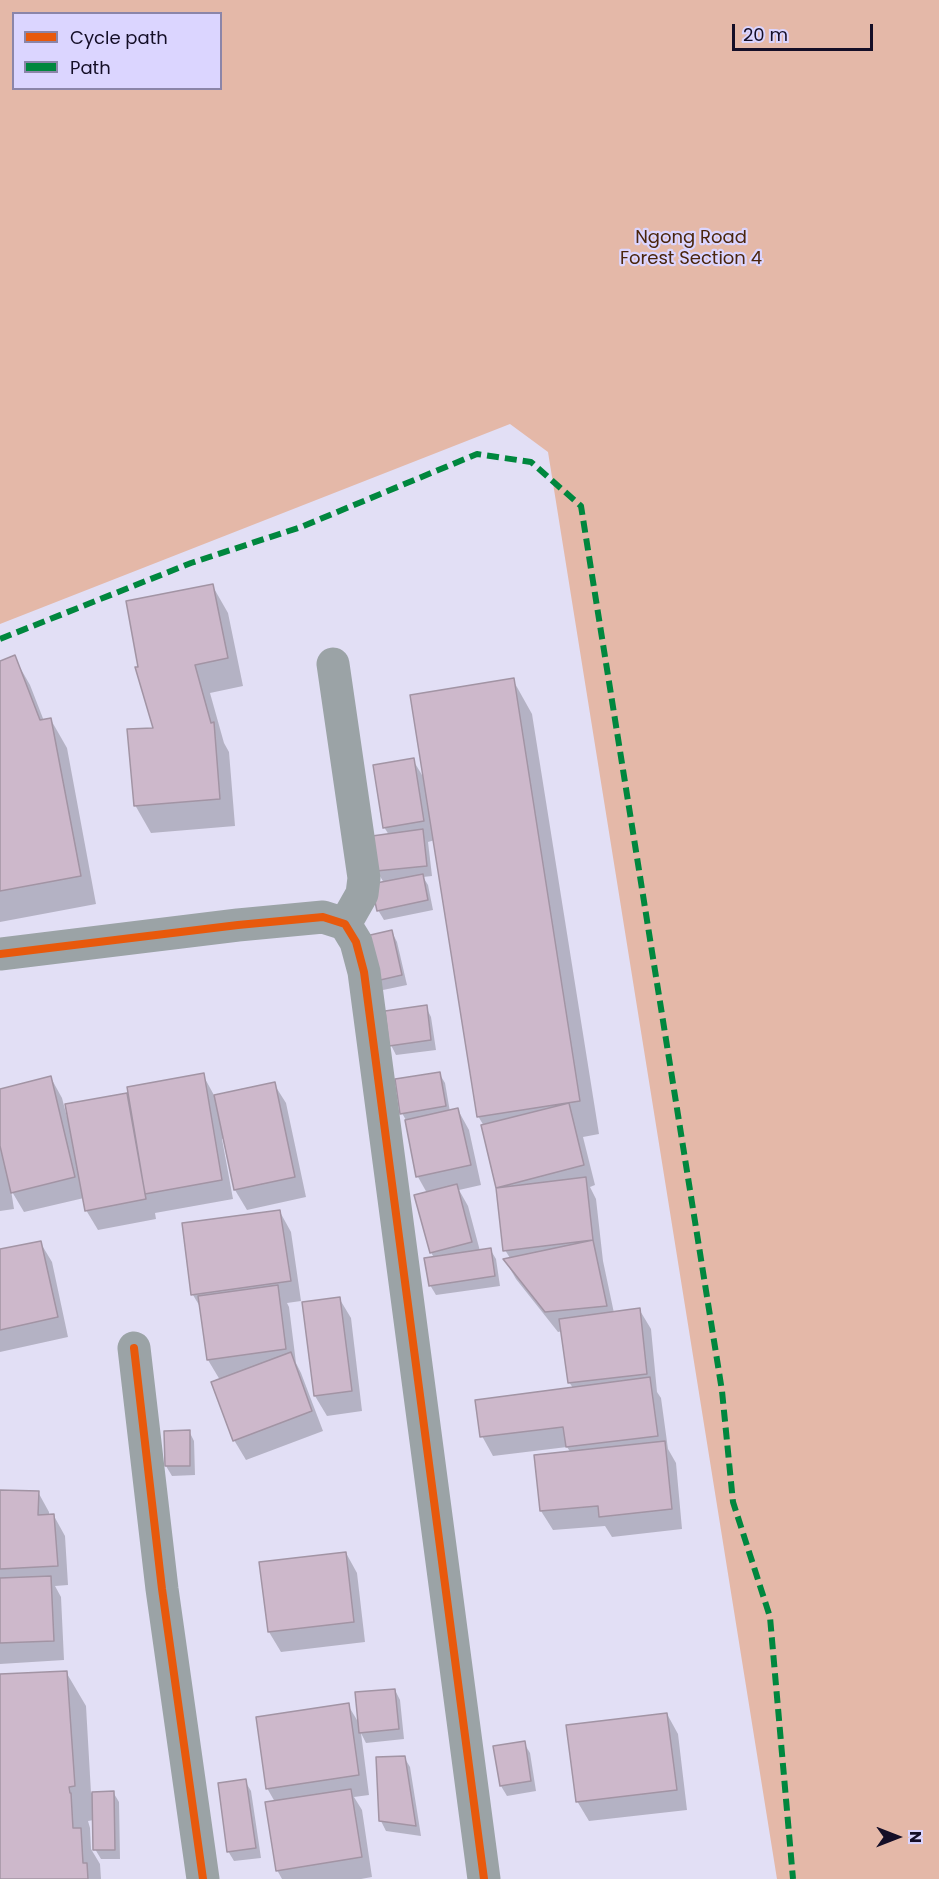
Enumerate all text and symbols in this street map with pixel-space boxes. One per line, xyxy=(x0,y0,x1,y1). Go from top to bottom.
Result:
legend xyxy=(12,12,222,90)
scale bar xyxy=(735,12,876,50)
text: 20 m xyxy=(743,22,788,47)
text: Cycle path xyxy=(70,25,168,50)
text: Path xyxy=(70,55,111,80)
park label: Ngong Road Forest Section 4 xyxy=(620,227,762,270)
north arrow xyxy=(867,1807,927,1867)
text: N xyxy=(904,1831,927,1843)

